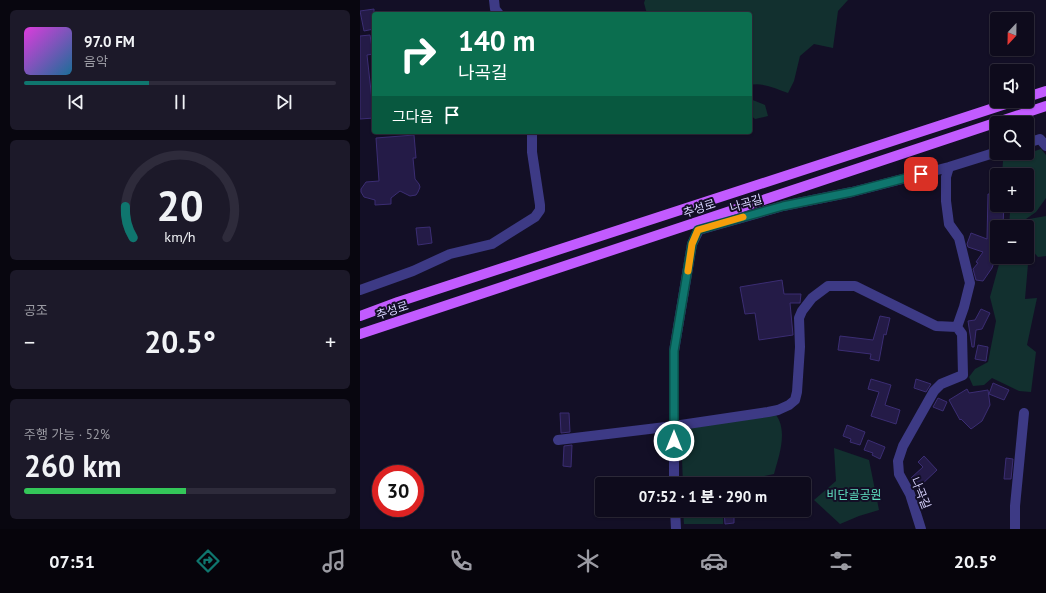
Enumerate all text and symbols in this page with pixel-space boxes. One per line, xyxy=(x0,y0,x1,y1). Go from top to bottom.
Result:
north arrow xyxy=(990,12,1034,56)
map controls xyxy=(990,12,1034,264)
text: 140 m xyxy=(458,22,535,59)
icon: right xyxy=(392,28,444,80)
text: 97.0 FM xyxy=(84,32,135,51)
text: 음악 xyxy=(84,53,108,70)
text: 나곡길 xyxy=(458,61,508,84)
button: sound xyxy=(990,64,1034,108)
icon: previous xyxy=(65,91,87,113)
icon: pause xyxy=(169,91,191,113)
icon: next xyxy=(273,91,295,113)
icon: arrive xyxy=(441,104,463,126)
text: 그다음 xyxy=(392,107,433,126)
button: search xyxy=(990,116,1034,160)
pin xyxy=(904,157,938,191)
icon: arrive xyxy=(910,163,932,185)
button: + xyxy=(990,168,1034,212)
text: 20 xyxy=(156,178,204,231)
street label: 나곡길 xyxy=(728,191,764,215)
street label: 추성로 xyxy=(681,196,717,220)
button: − xyxy=(990,220,1034,264)
text: km/h xyxy=(164,226,196,245)
street label: 추성로 xyxy=(374,298,410,322)
text: 공조 xyxy=(24,302,48,319)
text: 20.5° xyxy=(144,322,216,361)
text: − xyxy=(24,328,35,356)
text: + xyxy=(325,328,336,356)
position arrow xyxy=(653,420,695,462)
text: 주행 가능 · 52% xyxy=(24,426,110,443)
text: 260 km xyxy=(24,446,122,485)
speed limit sign: 30 xyxy=(372,465,424,517)
street label: 나곡길 xyxy=(908,475,934,511)
text: 07:52 · 1 분 · 290 m xyxy=(639,487,767,506)
park label: 비단골공원 xyxy=(826,487,882,502)
icon: directions xyxy=(194,547,222,575)
icon: music xyxy=(320,547,348,575)
icon: phone xyxy=(447,547,475,575)
icon: climate xyxy=(574,547,602,575)
icon: car xyxy=(700,547,728,575)
icon: filters xyxy=(827,547,855,575)
text: 07:51 xyxy=(49,550,95,573)
text: 20.5° xyxy=(954,550,997,573)

